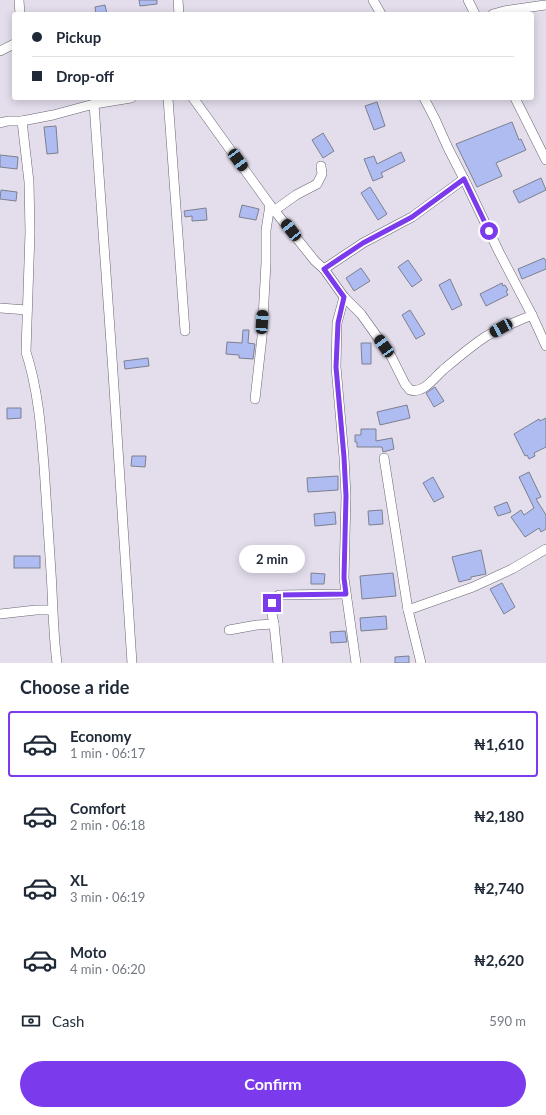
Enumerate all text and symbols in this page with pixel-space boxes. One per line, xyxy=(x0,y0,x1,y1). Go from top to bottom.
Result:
text: Pickup xyxy=(56,28,101,46)
text: Drop-off xyxy=(56,67,114,85)
car xyxy=(226,147,250,173)
car xyxy=(279,217,303,243)
route start xyxy=(480,222,498,240)
car xyxy=(255,310,269,334)
car xyxy=(488,317,514,339)
car xyxy=(372,333,396,359)
callout: 2 min xyxy=(239,545,305,573)
text: 2 min xyxy=(256,551,288,567)
route end xyxy=(263,594,281,612)
text: Choose a ride xyxy=(20,676,129,698)
icon: car xyxy=(22,726,58,762)
text: Economy xyxy=(70,727,131,745)
text: ₦1,610 xyxy=(474,735,524,753)
text: 1 min · 06:17 xyxy=(70,745,145,761)
icon: car xyxy=(22,798,58,834)
text: Comfort xyxy=(70,799,126,817)
text: ₦2,180 xyxy=(474,807,524,825)
text: 2 min · 06:18 xyxy=(70,817,145,833)
icon: car xyxy=(22,870,58,906)
text: XL xyxy=(70,871,88,889)
text: ₦2,740 xyxy=(474,879,524,897)
text: 3 min · 06:19 xyxy=(70,889,145,905)
icon: car xyxy=(22,942,58,978)
text: Moto xyxy=(70,943,107,961)
text: ₦2,620 xyxy=(474,951,524,969)
text: 4 min · 06:20 xyxy=(70,961,145,977)
icon: cash xyxy=(20,1010,42,1032)
text: Cash xyxy=(52,1012,84,1030)
text: 590 m xyxy=(489,1013,526,1029)
button: Confirm xyxy=(20,1061,526,1107)

